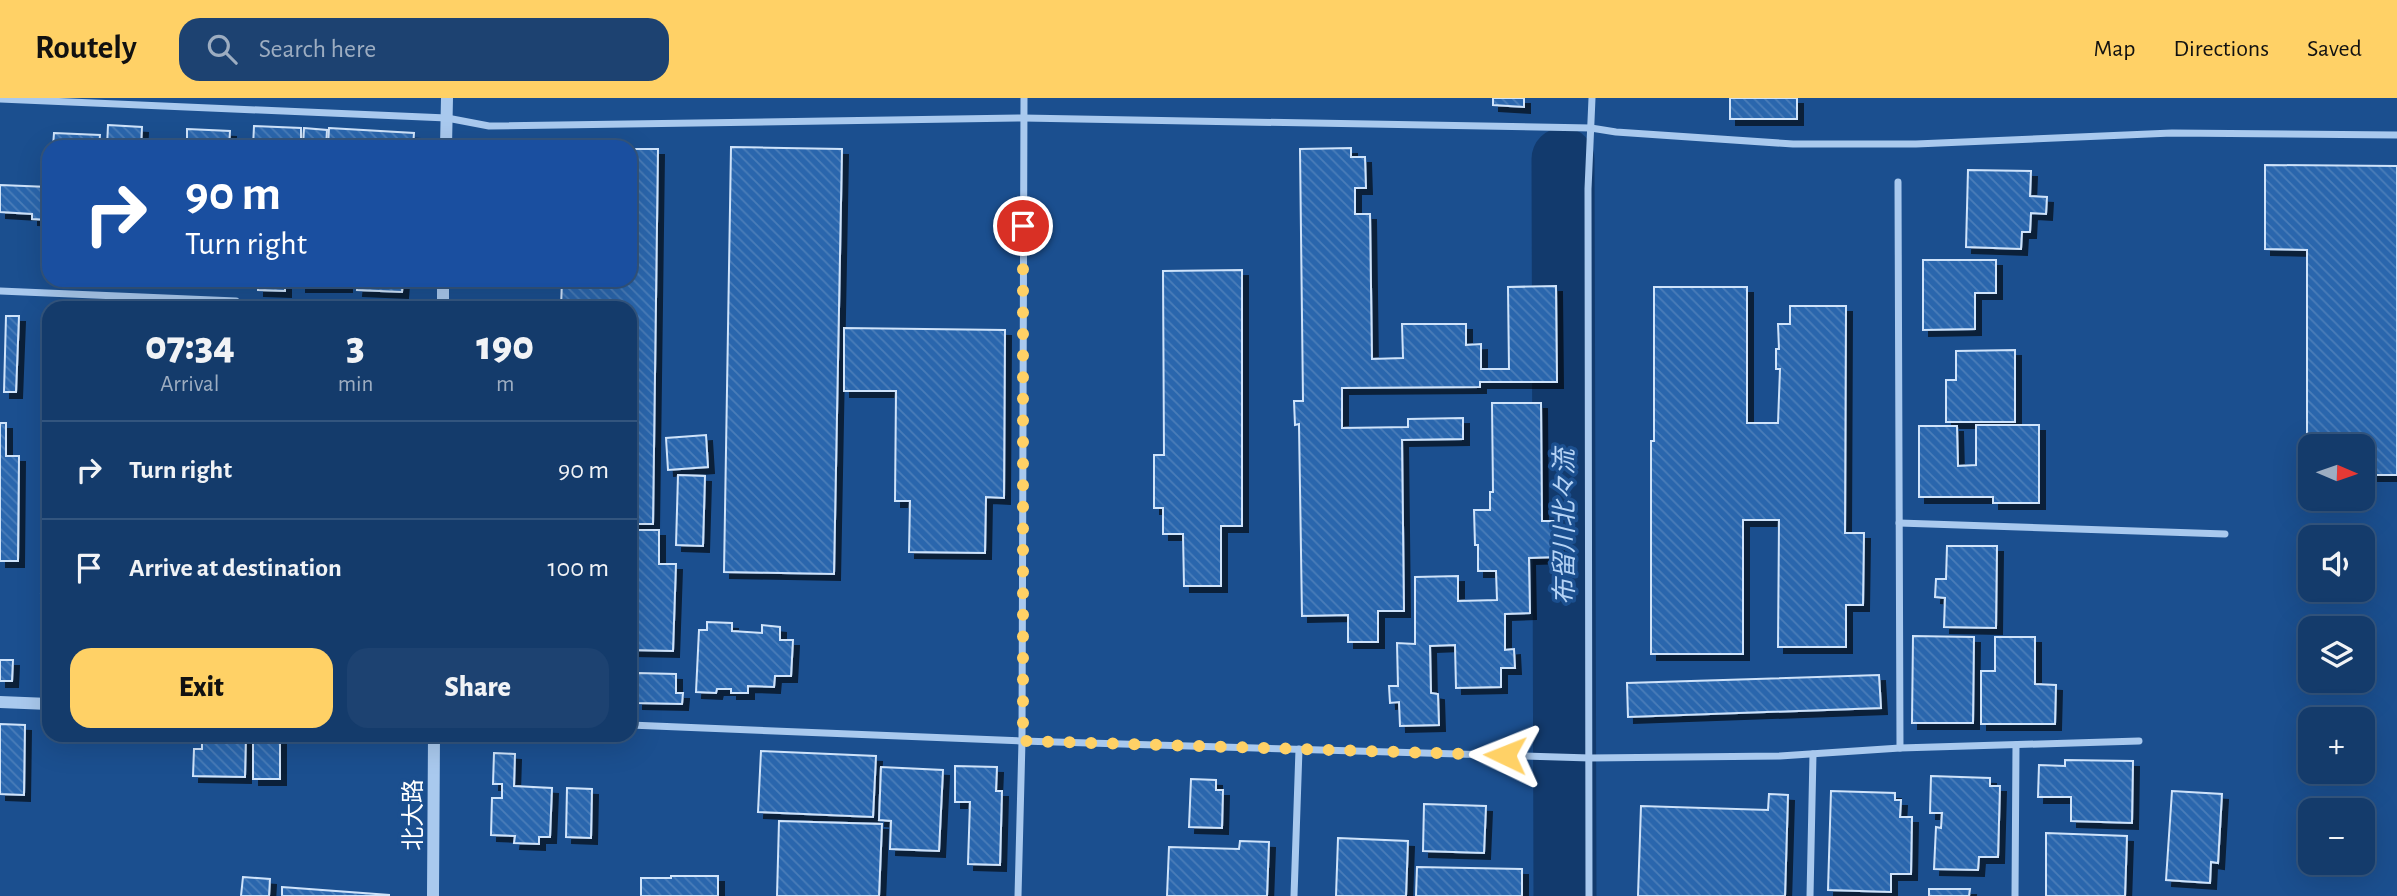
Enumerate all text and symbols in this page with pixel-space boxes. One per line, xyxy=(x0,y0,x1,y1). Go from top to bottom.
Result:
search box xyxy=(179,18,669,81)
icon: search xyxy=(203,30,241,68)
text: Routely xyxy=(35,32,137,65)
text: Search here xyxy=(259,36,376,62)
text: Map xyxy=(2093,37,2135,61)
text: Directions xyxy=(2173,37,2269,61)
text: Saved xyxy=(2307,37,2362,61)
icon: right xyxy=(70,168,161,259)
text: 90 m xyxy=(185,170,281,219)
pin xyxy=(993,196,1053,256)
icon: arrive xyxy=(1004,207,1042,245)
text: Turn right xyxy=(185,228,307,260)
text: 07:34 xyxy=(145,325,235,367)
text: 3 xyxy=(346,325,365,367)
text: 190 xyxy=(476,325,534,367)
text: Arrival xyxy=(160,373,219,396)
text: min xyxy=(338,373,373,396)
text: m xyxy=(496,373,514,396)
north arrow xyxy=(2298,434,2375,511)
map controls xyxy=(2298,434,2375,875)
water label: 布留川北々流 xyxy=(1551,445,1578,605)
icon: right xyxy=(70,451,108,489)
text: Turn right xyxy=(129,457,232,483)
text: 90 m xyxy=(558,457,609,483)
button: sound xyxy=(2298,525,2375,602)
icon: arrive xyxy=(70,549,108,587)
text: Arrive at destination xyxy=(129,555,342,581)
text: 100 m xyxy=(548,555,609,581)
button: layers xyxy=(2298,616,2375,693)
button: Exit xyxy=(70,648,333,728)
button: Share xyxy=(347,648,609,728)
button: + xyxy=(2298,707,2375,784)
position arrow xyxy=(1468,718,1542,792)
street label: 北大路 xyxy=(400,779,426,851)
button: − xyxy=(2298,798,2375,875)

